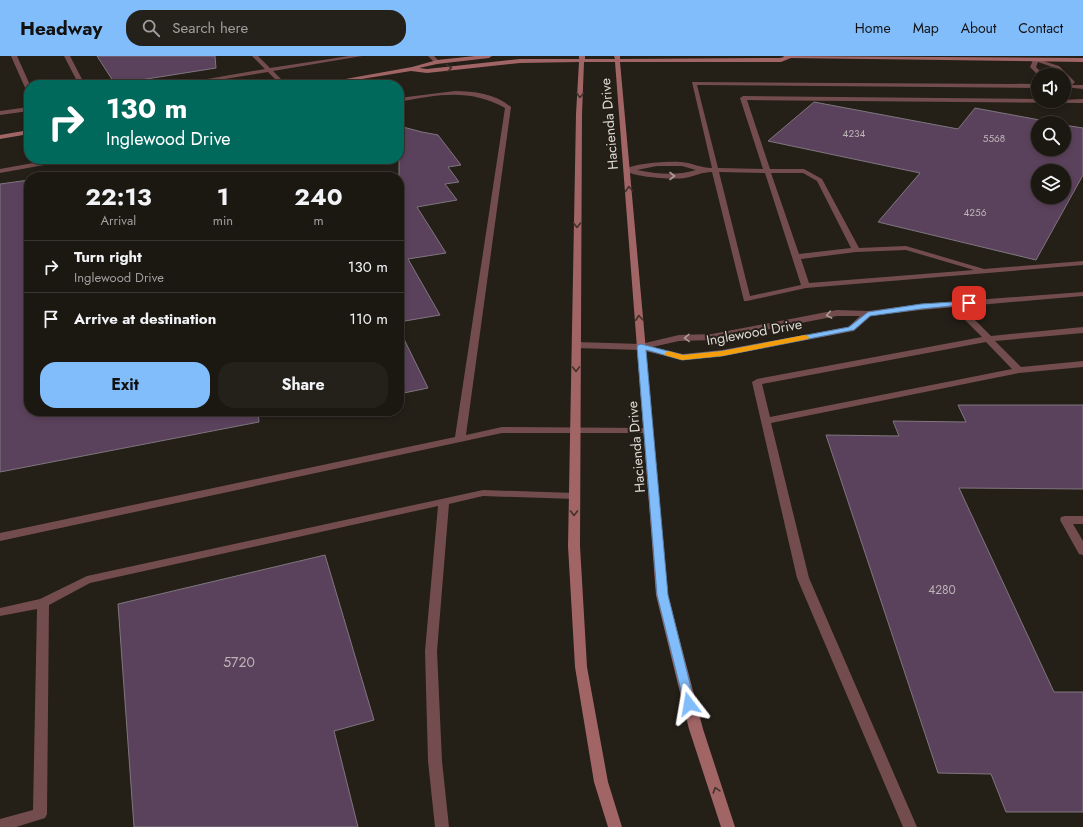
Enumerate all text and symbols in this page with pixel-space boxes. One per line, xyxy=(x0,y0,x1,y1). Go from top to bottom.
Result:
search box xyxy=(126,10,406,46)
text: Headway xyxy=(20,15,102,42)
icon: search xyxy=(140,17,162,39)
text: Search here xyxy=(172,17,248,39)
text: Home xyxy=(855,18,891,38)
text: Map xyxy=(913,18,939,38)
text: About xyxy=(961,18,996,38)
text: Contact xyxy=(1018,18,1063,38)
one-way arrow xyxy=(446,64,452,73)
map controls xyxy=(1031,68,1071,204)
button: sound xyxy=(1031,68,1071,108)
street label: Hacienda Drive xyxy=(595,77,623,171)
text: 130 m xyxy=(106,88,188,129)
one-way arrow xyxy=(576,92,585,98)
icon: right xyxy=(40,96,92,148)
button: search xyxy=(1031,116,1071,156)
text: Inglewood Drive xyxy=(106,126,231,152)
house number: 4234 xyxy=(843,126,866,141)
house number: 5568 xyxy=(983,131,1005,146)
button: layers xyxy=(1031,164,1071,204)
one-way arrow xyxy=(669,172,675,180)
text: 22:13 xyxy=(85,179,152,214)
text: 1 xyxy=(217,179,229,214)
text: 240 xyxy=(294,179,343,214)
one-way arrow xyxy=(624,186,633,192)
house number: 4256 xyxy=(964,205,987,220)
text: Arrival xyxy=(100,211,136,230)
text: min xyxy=(213,211,233,230)
text: m xyxy=(313,211,324,230)
one-way arrow xyxy=(573,222,582,228)
text: Turn right xyxy=(74,246,142,268)
icon: right xyxy=(40,256,62,278)
text: 130 m xyxy=(348,256,388,278)
text: Inglewood Drive xyxy=(74,268,164,287)
pin xyxy=(952,286,986,320)
icon: arrive xyxy=(958,292,980,314)
icon: arrive xyxy=(40,308,62,330)
text: Arrive at destination xyxy=(74,308,216,330)
text: 110 m xyxy=(349,308,388,330)
one-way arrow xyxy=(826,310,832,318)
street label: Inglewood Drive xyxy=(705,314,803,350)
one-way arrow xyxy=(634,315,643,321)
one-way arrow xyxy=(684,333,690,342)
button: Exit xyxy=(40,362,210,408)
button: Share xyxy=(218,362,388,408)
one-way arrow xyxy=(572,366,580,372)
street label: Hacienda Drive xyxy=(622,400,650,494)
one-way arrow xyxy=(570,510,579,516)
house number: 4280 xyxy=(928,581,956,599)
house number: 5720 xyxy=(223,652,255,672)
position arrow xyxy=(668,683,710,725)
one-way arrow xyxy=(712,787,720,794)

